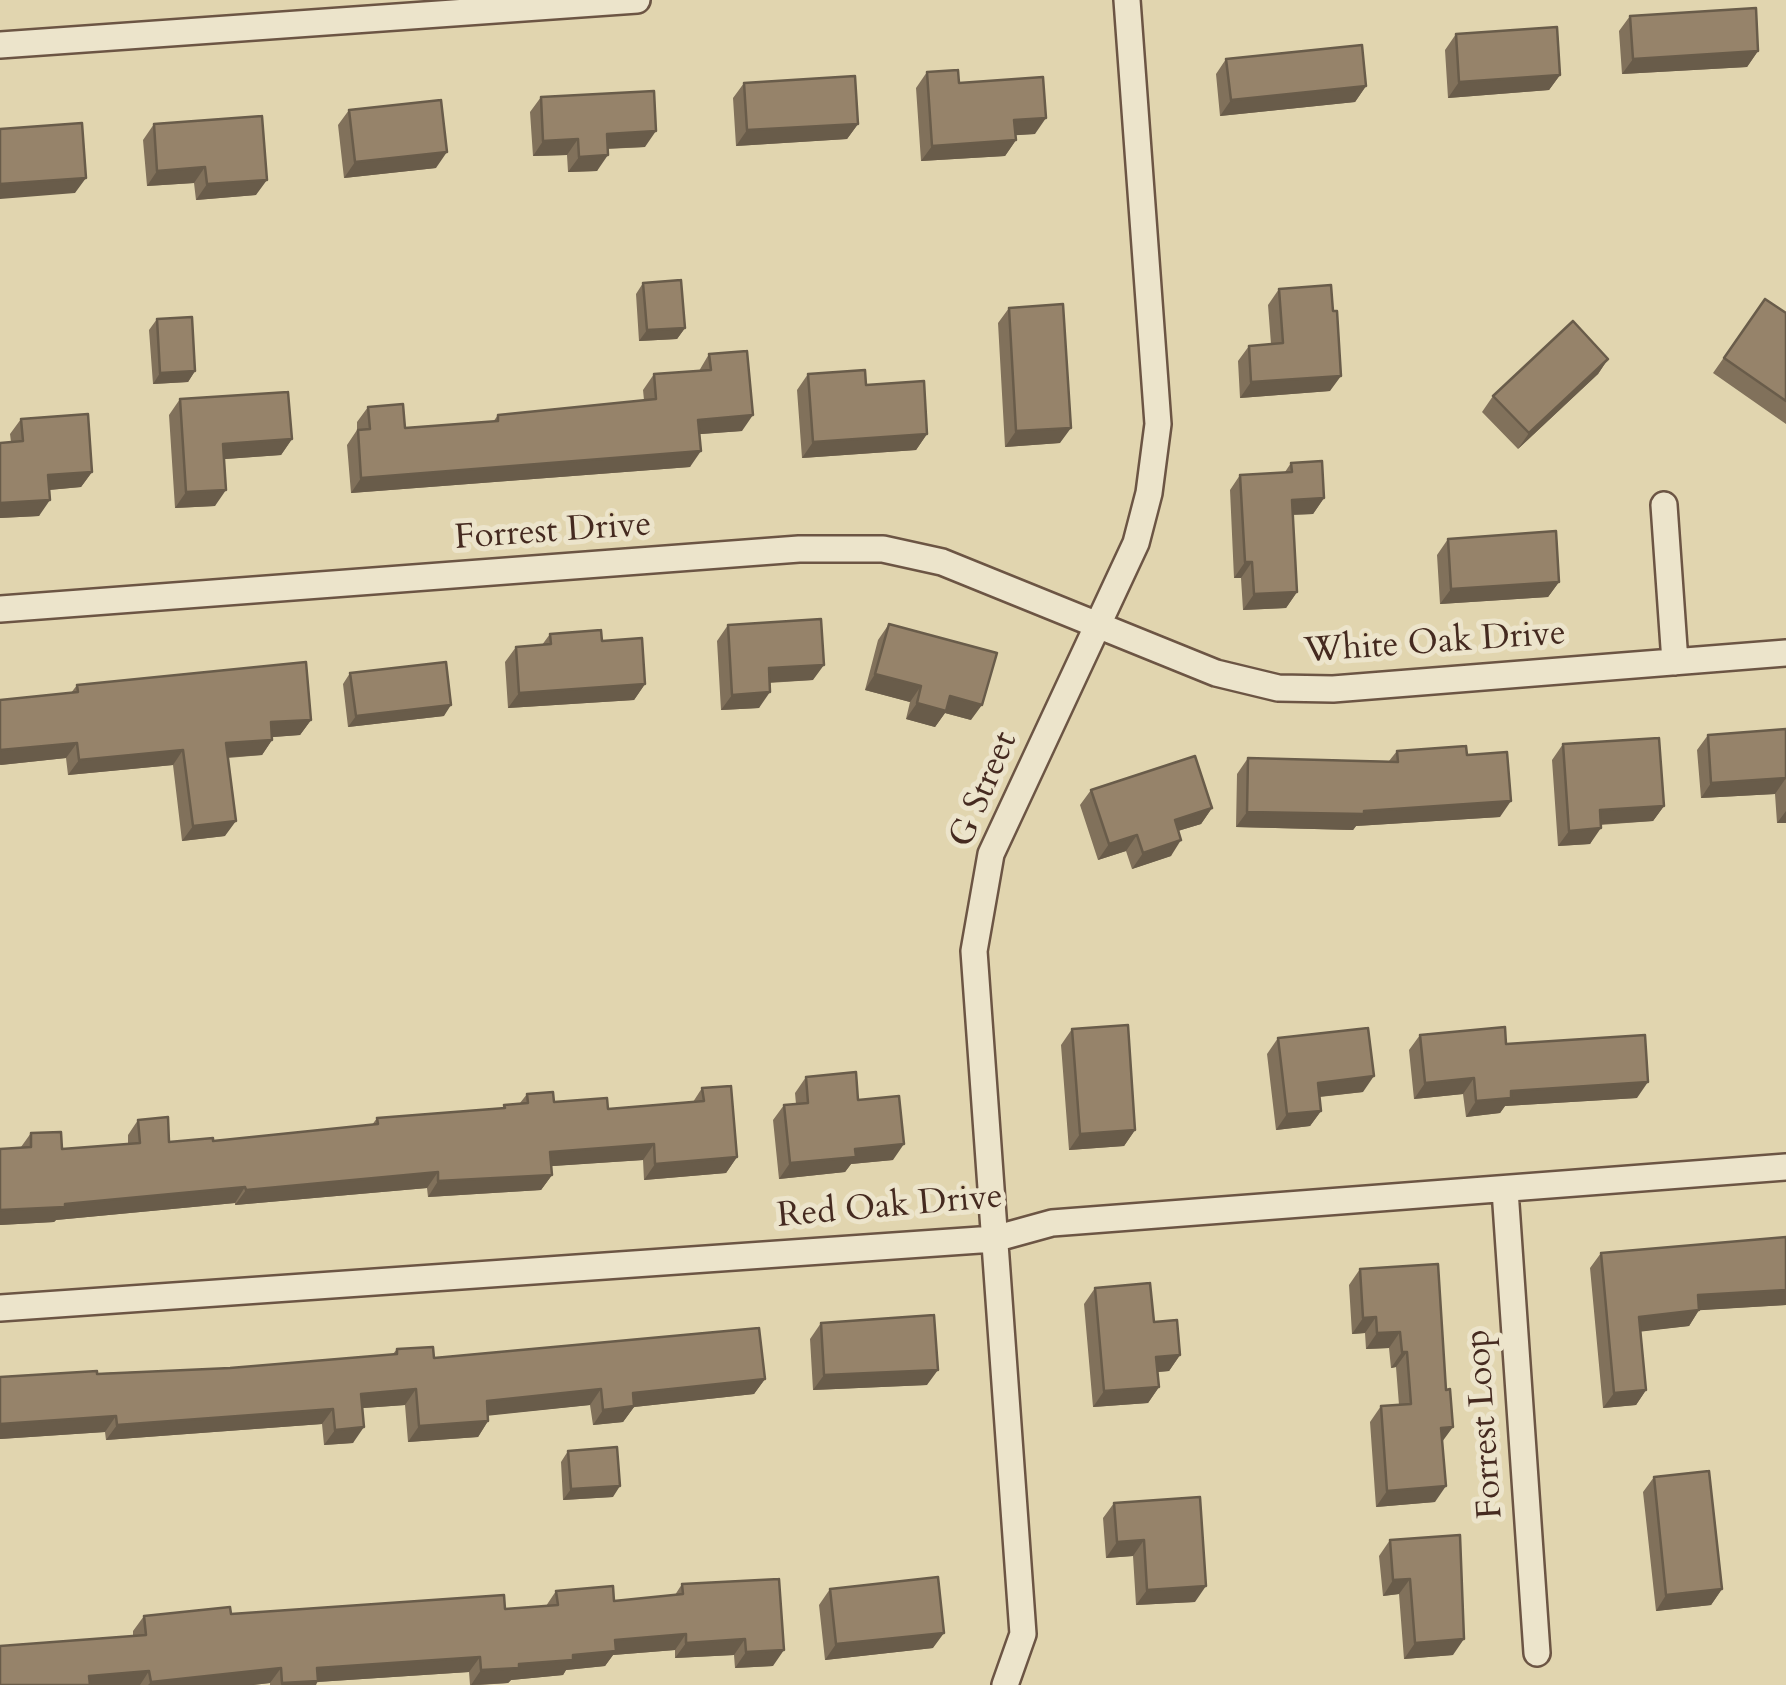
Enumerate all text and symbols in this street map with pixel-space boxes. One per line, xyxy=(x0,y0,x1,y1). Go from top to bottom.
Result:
street label: Forrest Drive xyxy=(453,505,653,561)
street label: White Oak Drive xyxy=(1303,614,1567,674)
street label: G Street xyxy=(942,726,1028,854)
street label: Red Oak Drive xyxy=(775,1177,1005,1239)
street label: Forrest Loop xyxy=(1458,1328,1514,1520)

